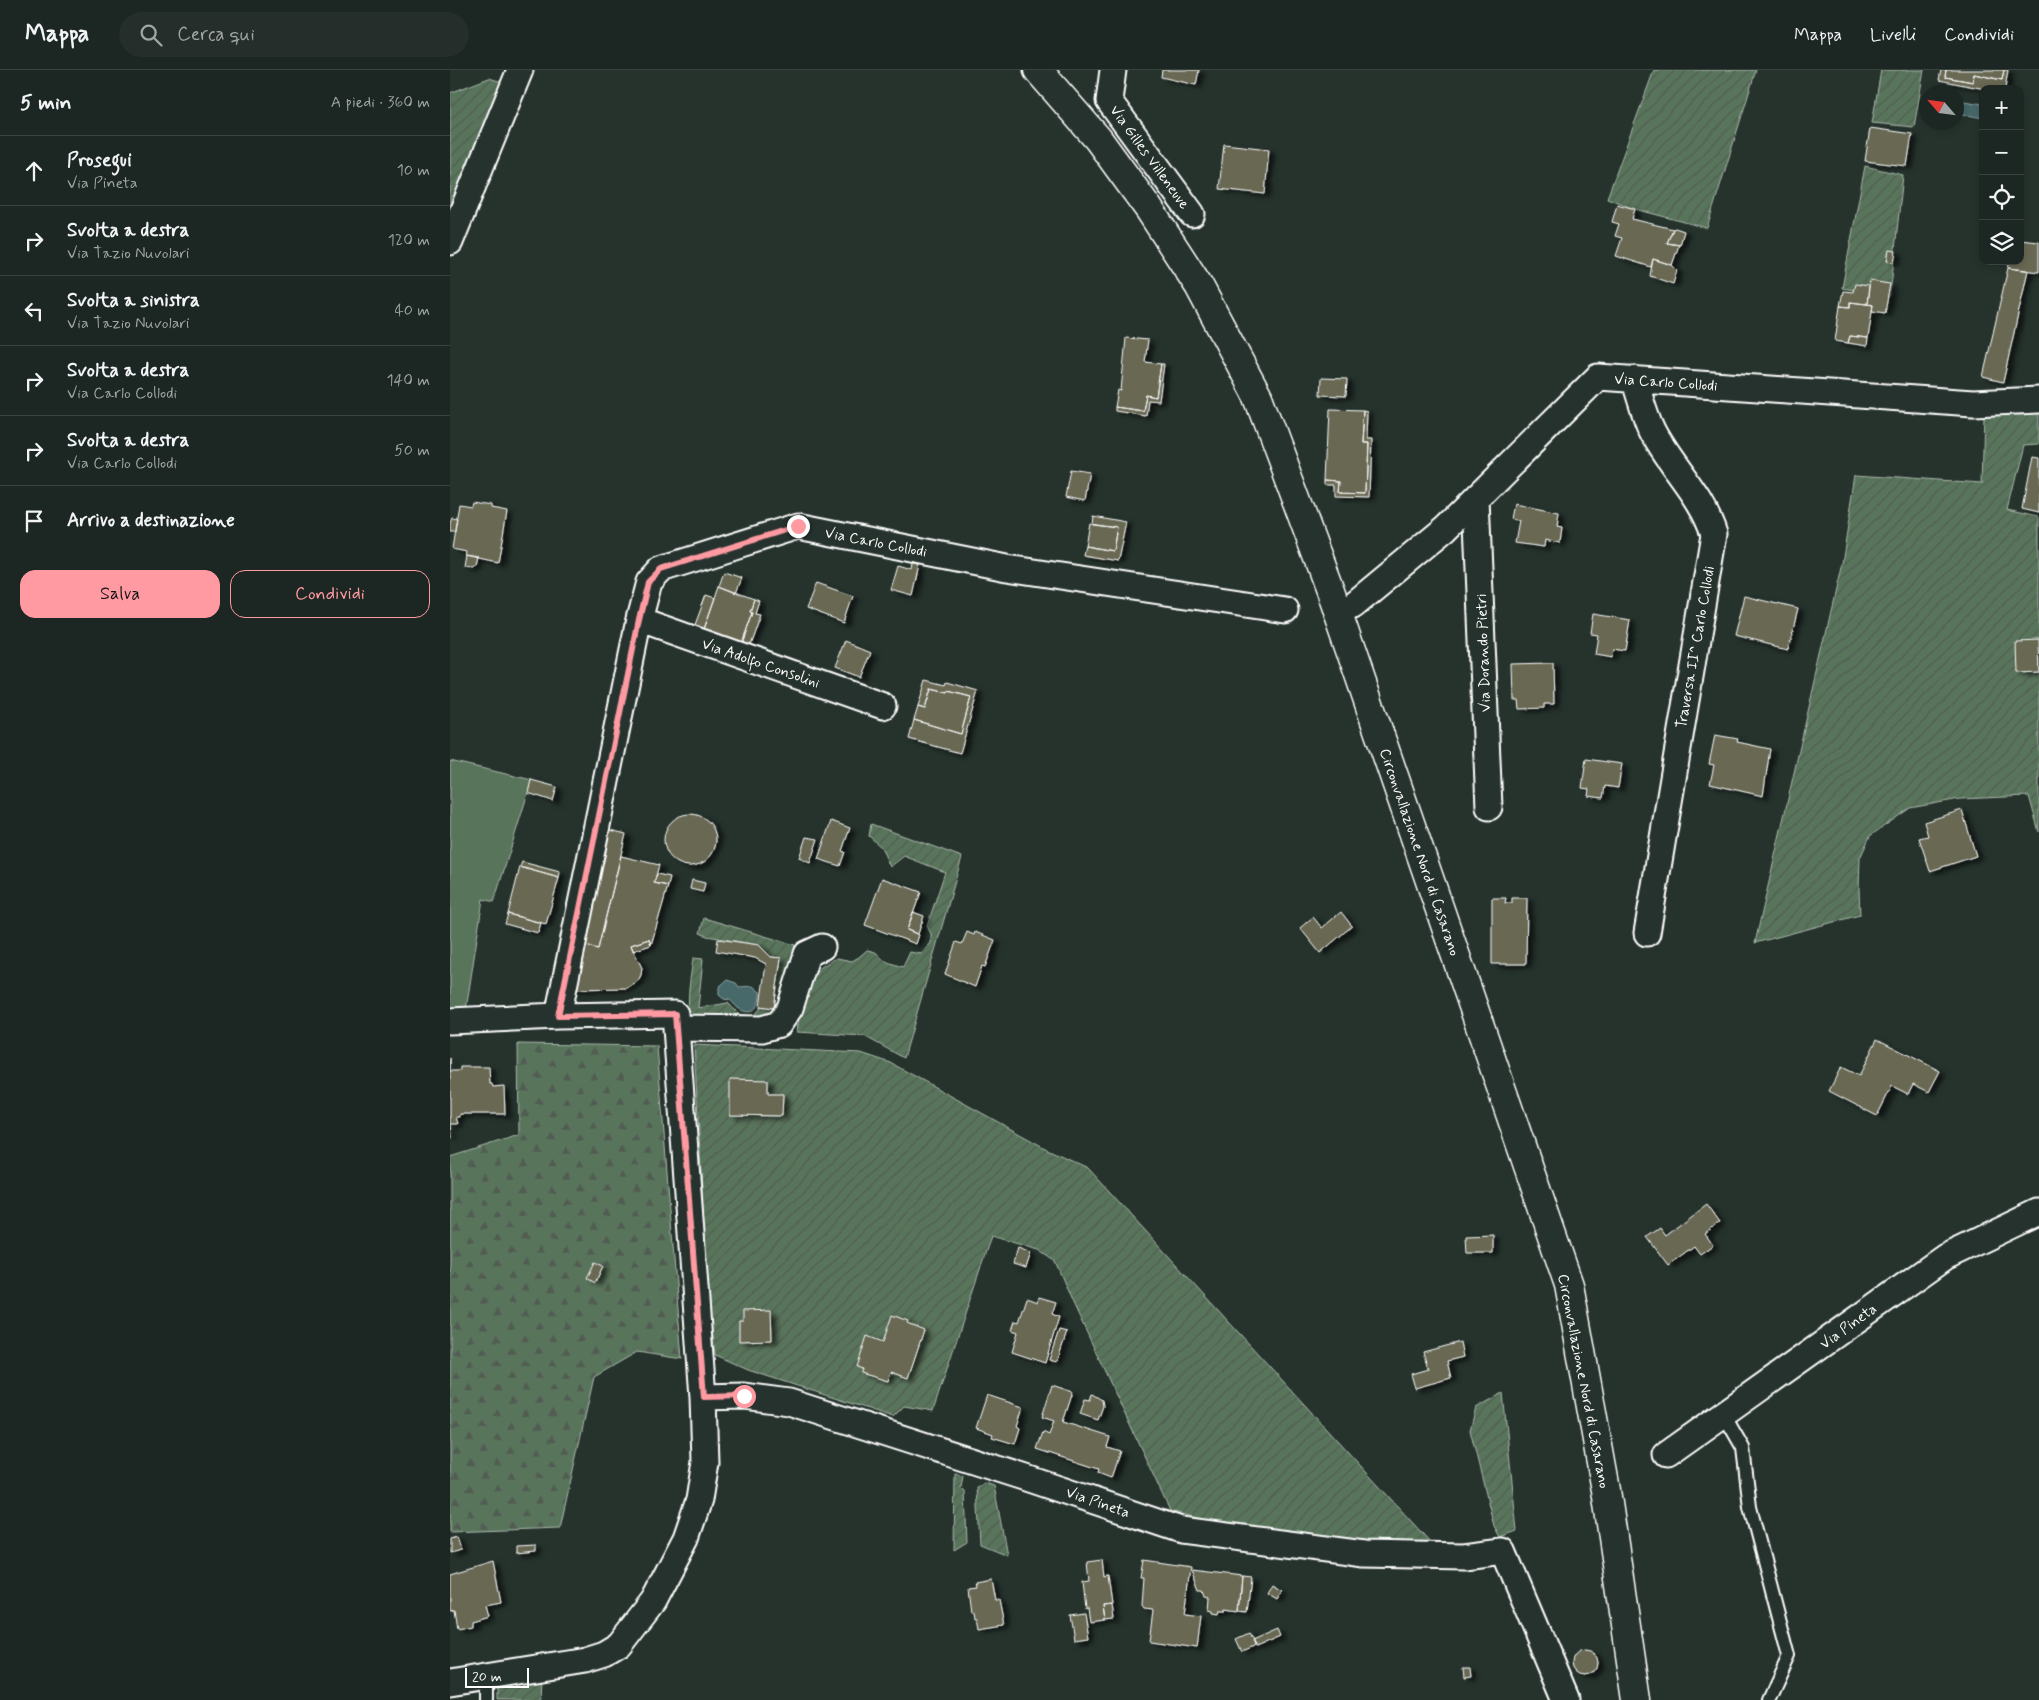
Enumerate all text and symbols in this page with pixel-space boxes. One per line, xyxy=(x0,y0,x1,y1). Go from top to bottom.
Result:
search box xyxy=(119,12,469,57)
text: Mappa xyxy=(25,19,89,50)
icon: search xyxy=(137,21,165,49)
text: Cerca qui xyxy=(177,22,255,47)
text: Mappa xyxy=(1794,23,1842,47)
text: Livelli xyxy=(1870,23,1916,47)
text: Condividi xyxy=(1944,23,2014,47)
north arrow xyxy=(1919,85,1964,130)
map controls xyxy=(1979,85,2024,265)
button: + xyxy=(1979,85,2024,130)
text: 5 min xyxy=(20,89,72,117)
text: A piedi · 360 m xyxy=(331,92,430,113)
street label: Via Gilles Villeneuve xyxy=(1105,102,1194,214)
button: − xyxy=(1979,130,2024,175)
text: Prosegui xyxy=(67,148,132,173)
icon: ahead xyxy=(20,157,48,185)
text: 10 m xyxy=(397,160,430,181)
text: Via Pineta xyxy=(67,173,138,194)
button: locate xyxy=(1979,175,2024,220)
text: Svolta a destra xyxy=(67,218,189,243)
button: layers xyxy=(1979,220,2024,265)
icon: right xyxy=(20,227,48,255)
text: 120 m xyxy=(388,230,430,251)
text: Via Tazio Nuvolari xyxy=(67,243,190,264)
text: Svolta a sinistra xyxy=(67,288,200,313)
icon: left xyxy=(20,297,48,325)
text: 40 m xyxy=(394,300,430,321)
text: Via Tazio Nuvolari xyxy=(67,313,190,334)
text: Svolta a destra xyxy=(67,358,189,383)
icon: right xyxy=(20,367,48,395)
street label: Via Carlo Collodi xyxy=(1614,369,1718,397)
text: 140 m xyxy=(386,370,430,391)
text: Via Carlo Collodi xyxy=(67,383,177,404)
text: Svolta a destra xyxy=(67,428,189,453)
icon: right xyxy=(20,437,48,465)
text: 50 m xyxy=(394,440,430,461)
text: Via Carlo Collodi xyxy=(67,453,177,474)
icon: arrive xyxy=(20,507,48,535)
text: Arrivo a destinazione xyxy=(67,508,235,533)
route end xyxy=(787,515,810,538)
street label: Via Carlo Collodi xyxy=(823,523,928,563)
street label: Traversa II^ Carlo Collodi xyxy=(1672,564,1720,730)
button: Salva xyxy=(20,570,220,618)
button: Condividi xyxy=(230,570,430,618)
street label: Via Dorando Pietri xyxy=(1472,593,1496,713)
street label: Via Adolfo Consolini xyxy=(698,634,822,695)
street label: Circonvallazione Nord di Casarano xyxy=(1374,746,1464,959)
street label: Circonvallazione Nord di Casarano xyxy=(1552,1272,1614,1490)
street label: Via Pineta xyxy=(1816,1299,1881,1354)
route start xyxy=(733,1385,756,1408)
street label: Via Pineta xyxy=(1063,1483,1132,1523)
scale bar xyxy=(465,1665,529,1688)
text: 20 m xyxy=(472,1668,502,1686)

